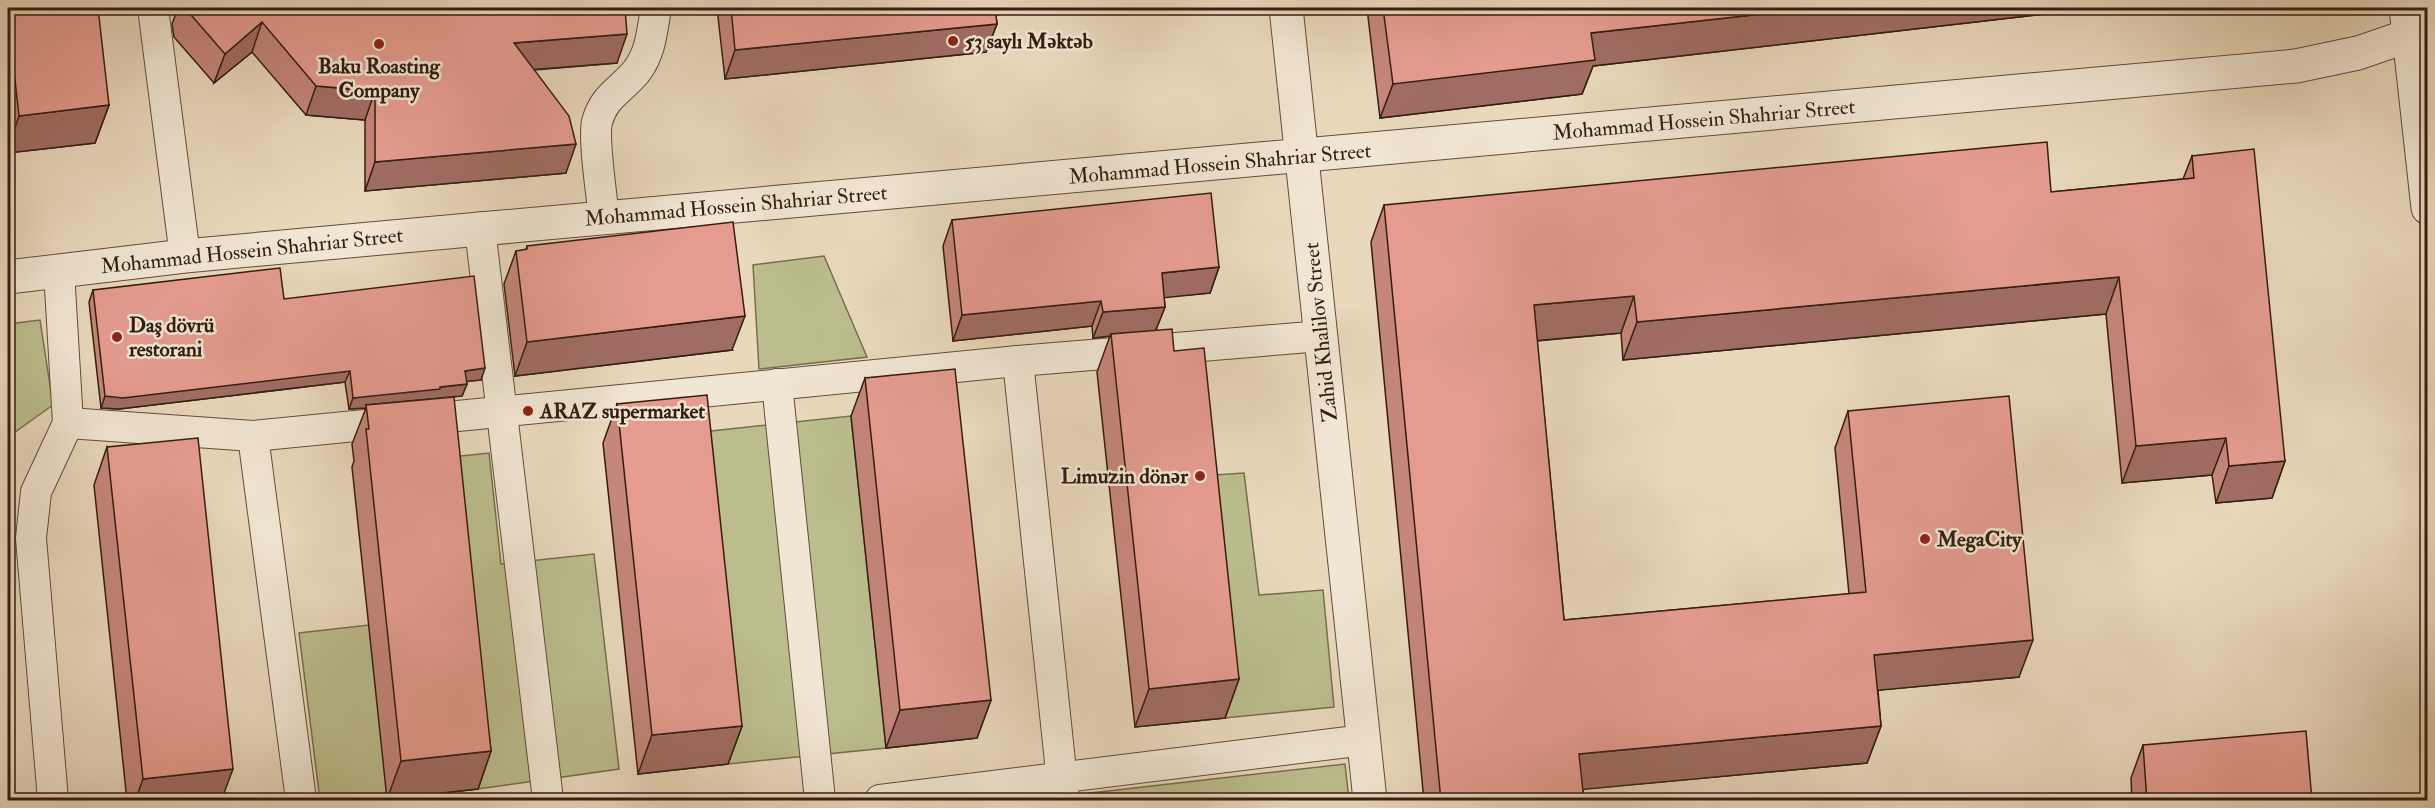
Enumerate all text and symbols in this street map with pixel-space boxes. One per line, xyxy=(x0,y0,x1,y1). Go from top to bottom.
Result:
place label: 53 saylı Məktəb xyxy=(965,28,1093,55)
marker: 53 saylı Məktəb xyxy=(946,34,960,48)
marker: Baku Roasting Company xyxy=(372,37,386,51)
place label: Baku Roasting Company xyxy=(318,53,441,104)
street label: Mohammad Hossein Shahriar Street xyxy=(1551,93,1857,147)
street label: Mohammad Hossein Shahriar Street xyxy=(1067,137,1373,191)
street label: Mohammad Hossein Shahriar Street xyxy=(583,179,889,233)
street label: Mohammad Hossein Shahriar Street xyxy=(99,222,405,280)
street label: Zahid Khalilov Street xyxy=(1298,241,1344,423)
place label: Daş dövrü restorani xyxy=(128,312,215,363)
marker: Daş dövrü restorani xyxy=(110,330,124,344)
place label: ARAZ supermarket xyxy=(539,398,705,425)
marker: ARAZ supermarket xyxy=(521,404,535,418)
place label: Limuzin dönər xyxy=(1061,463,1189,490)
marker: Limuzin dönər xyxy=(1193,469,1207,483)
place label: MegaCity xyxy=(1936,526,2022,553)
marker: MegaCity xyxy=(1918,532,1932,546)

